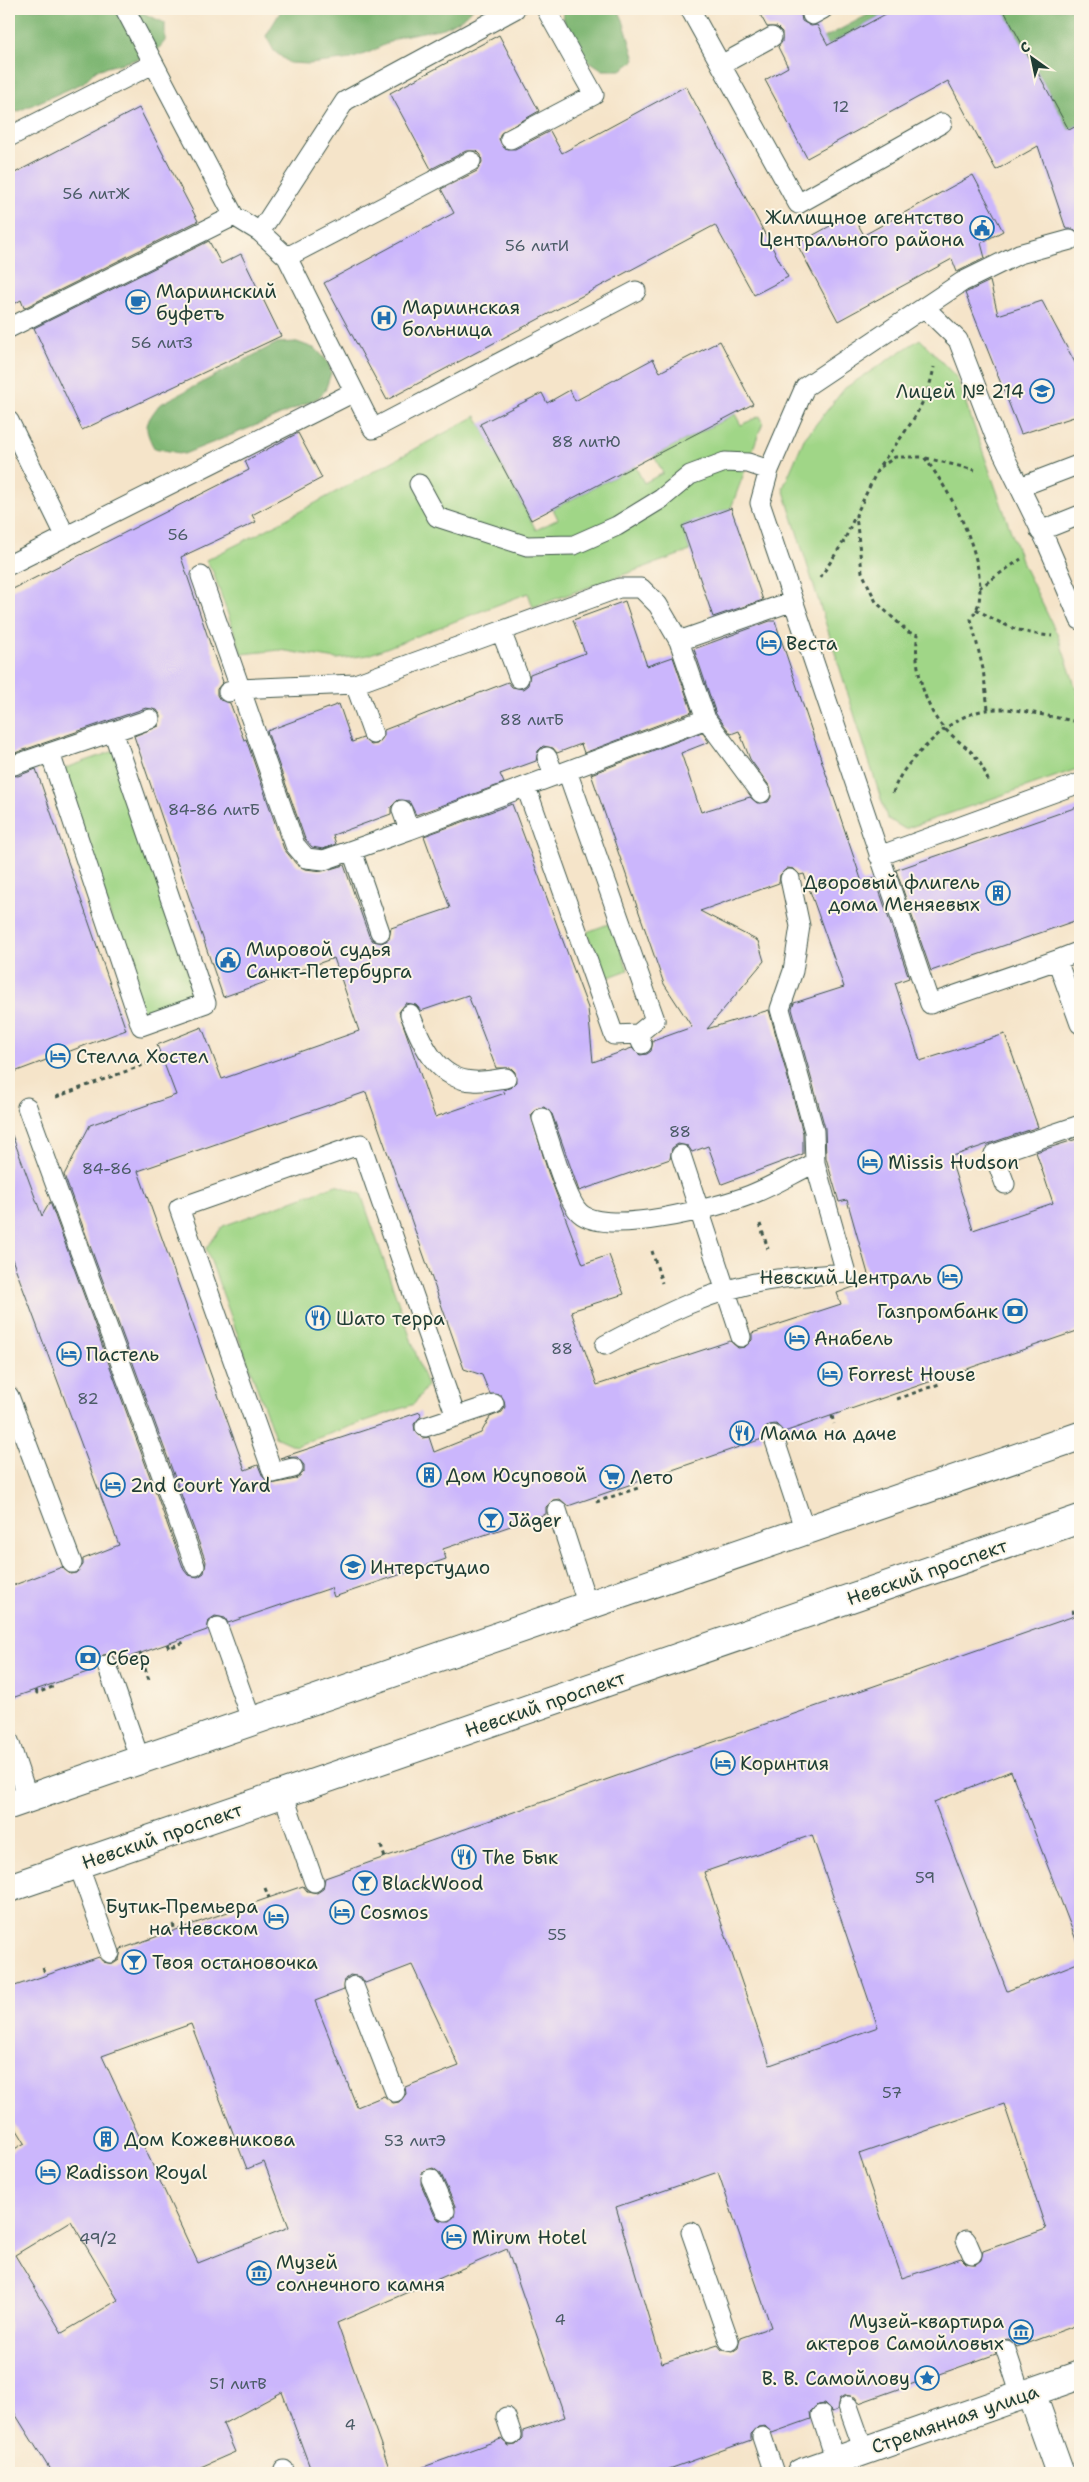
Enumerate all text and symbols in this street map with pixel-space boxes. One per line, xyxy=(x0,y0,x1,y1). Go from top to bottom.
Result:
north arrow xyxy=(1006,32,1056,82)
text: С xyxy=(1016,37,1033,57)
house number: 12 xyxy=(832,96,850,117)
house number: 56 литЖ xyxy=(63,183,129,204)
place label: Жилищное агентство Центрального района xyxy=(759,205,964,252)
public building icon: Жилищное агентство Центрального района xyxy=(969,215,995,241)
house number: 56 литИ xyxy=(505,235,569,256)
place label: Мариинский буфетъ xyxy=(156,279,277,326)
cafe icon: Мариинский буфетъ xyxy=(125,289,151,315)
place label: Мариинская больница xyxy=(402,295,520,342)
hospital icon: Мариинская больница xyxy=(371,305,397,331)
house number: 56 литЗ xyxy=(131,332,193,353)
school or university icon: Лицей № 214 xyxy=(1029,378,1055,404)
place label: Лицей № 214 xyxy=(896,379,1024,404)
house number: 88 литЮ xyxy=(551,431,621,452)
house number: 56 xyxy=(168,524,188,545)
hotel icon: Веста xyxy=(756,630,782,656)
place label: Веста xyxy=(786,631,838,656)
house number: 88 литБ xyxy=(500,709,564,730)
house number: 84-86 литБ xyxy=(168,799,260,820)
place label: Дворовый флигель дома Меняевых xyxy=(803,870,980,917)
building icon: Дворовый флигель дома Меняевых xyxy=(985,880,1011,906)
place label: Мировой судья Санкт-Петербурга xyxy=(246,937,412,984)
public building icon: Мировой судья Санкт-Петербурга xyxy=(215,947,241,973)
hotel icon: Стелла Хостел xyxy=(45,1043,71,1069)
place label: Стелла Хостел xyxy=(76,1044,209,1069)
house number: 88 xyxy=(669,1121,691,1142)
hotel icon: Missis Hudson xyxy=(857,1149,883,1175)
place label: Missis Hudson xyxy=(888,1150,1019,1175)
house number: 84-86 xyxy=(82,1158,132,1179)
hotel icon: Невский Централь xyxy=(937,1264,963,1290)
place label: Невский Централь xyxy=(759,1265,932,1290)
bank icon: Газпромбанк xyxy=(1002,1298,1028,1324)
place label: Газпромбанк xyxy=(877,1299,998,1324)
restaurant icon: Шато терра xyxy=(305,1305,331,1331)
place label: Шато терра xyxy=(336,1306,445,1331)
hotel icon: Анабель xyxy=(784,1325,810,1351)
place label: Анабель xyxy=(814,1326,893,1351)
house number: 88 xyxy=(551,1338,573,1359)
hotel icon: Пастель xyxy=(56,1341,82,1367)
place label: Пастель xyxy=(86,1342,159,1367)
hotel icon: Forrest House xyxy=(817,1361,843,1387)
place label: Forrest House xyxy=(848,1362,976,1387)
house number: 82 xyxy=(77,1388,99,1409)
restaurant icon: Мама на даче xyxy=(729,1420,755,1446)
place label: Мама на даче xyxy=(760,1421,897,1446)
building icon: Дом Юсуповой xyxy=(416,1462,442,1488)
place label: Дом Юсуповой xyxy=(446,1463,587,1488)
supermarket icon: Лето xyxy=(599,1464,625,1490)
place label: Лето xyxy=(630,1465,673,1490)
hotel icon: 2nd Court Yard xyxy=(100,1472,126,1498)
place label: 2nd Court Yard xyxy=(130,1473,271,1498)
bar icon: Jäger xyxy=(478,1507,504,1533)
place label: Jäger xyxy=(508,1508,562,1533)
street label: Невский проспект xyxy=(843,1533,1011,1611)
school or university icon: Интерстудио xyxy=(340,1554,366,1580)
place label: Интерстудио xyxy=(370,1555,490,1580)
bank icon: Сбер xyxy=(75,1645,101,1671)
place label: Сбер xyxy=(106,1646,150,1671)
street label: Невский проспект xyxy=(461,1665,629,1743)
hotel icon: Коринтия xyxy=(710,1750,736,1776)
place label: Коринтия xyxy=(740,1751,829,1776)
street label: Невский проспект xyxy=(78,1797,246,1875)
restaurant icon: The Бык xyxy=(451,1844,477,1870)
place label: The Бык xyxy=(482,1845,558,1870)
house number: 59 xyxy=(915,1867,935,1888)
bar icon: BlackWood xyxy=(352,1870,378,1896)
place label: BlackWood xyxy=(382,1871,483,1896)
place label: Бутик-Премьера на Невском xyxy=(105,1894,258,1941)
hotel icon: Cosmos xyxy=(329,1899,355,1925)
place label: Cosmos xyxy=(360,1900,429,1925)
hotel icon: Бутик-Премьера на Невском xyxy=(263,1904,289,1930)
house number: 55 xyxy=(547,1924,567,1945)
bar icon: Твоя остановочка xyxy=(121,1949,147,1975)
place label: Твоя остановочка xyxy=(152,1950,318,1975)
house number: 57 xyxy=(882,2082,902,2103)
building icon: Дом Кожевникова xyxy=(93,2126,119,2152)
place label: Дом Кожевникова xyxy=(124,2127,295,2152)
house number: 53 литЭ xyxy=(384,2130,446,2151)
hotel icon: Radisson Royal xyxy=(35,2159,61,2185)
place label: Radisson Royal xyxy=(66,2160,208,2185)
hotel icon: Mirum Hotel xyxy=(441,2224,467,2250)
place label: Mirum Hotel xyxy=(472,2225,587,2250)
house number: 49/2 xyxy=(79,2228,117,2249)
place label: Музей солнечного камня xyxy=(276,2250,445,2297)
museum icon: Музей солнечного камня xyxy=(246,2260,272,2286)
house number: 4 xyxy=(554,2309,566,2330)
place label: Музей-квартира актеров Самойловых xyxy=(806,2309,1004,2356)
museum icon: Музей-квартира актеров Самойловых xyxy=(1008,2319,1034,2345)
place icon: В. В. Самойлову xyxy=(914,2365,940,2391)
place label: В. В. Самойлову xyxy=(762,2366,910,2391)
house number: 51 литВ xyxy=(209,2373,267,2394)
street label: Стремянная улица xyxy=(868,2379,1042,2459)
house number: 4 xyxy=(344,2414,356,2435)

